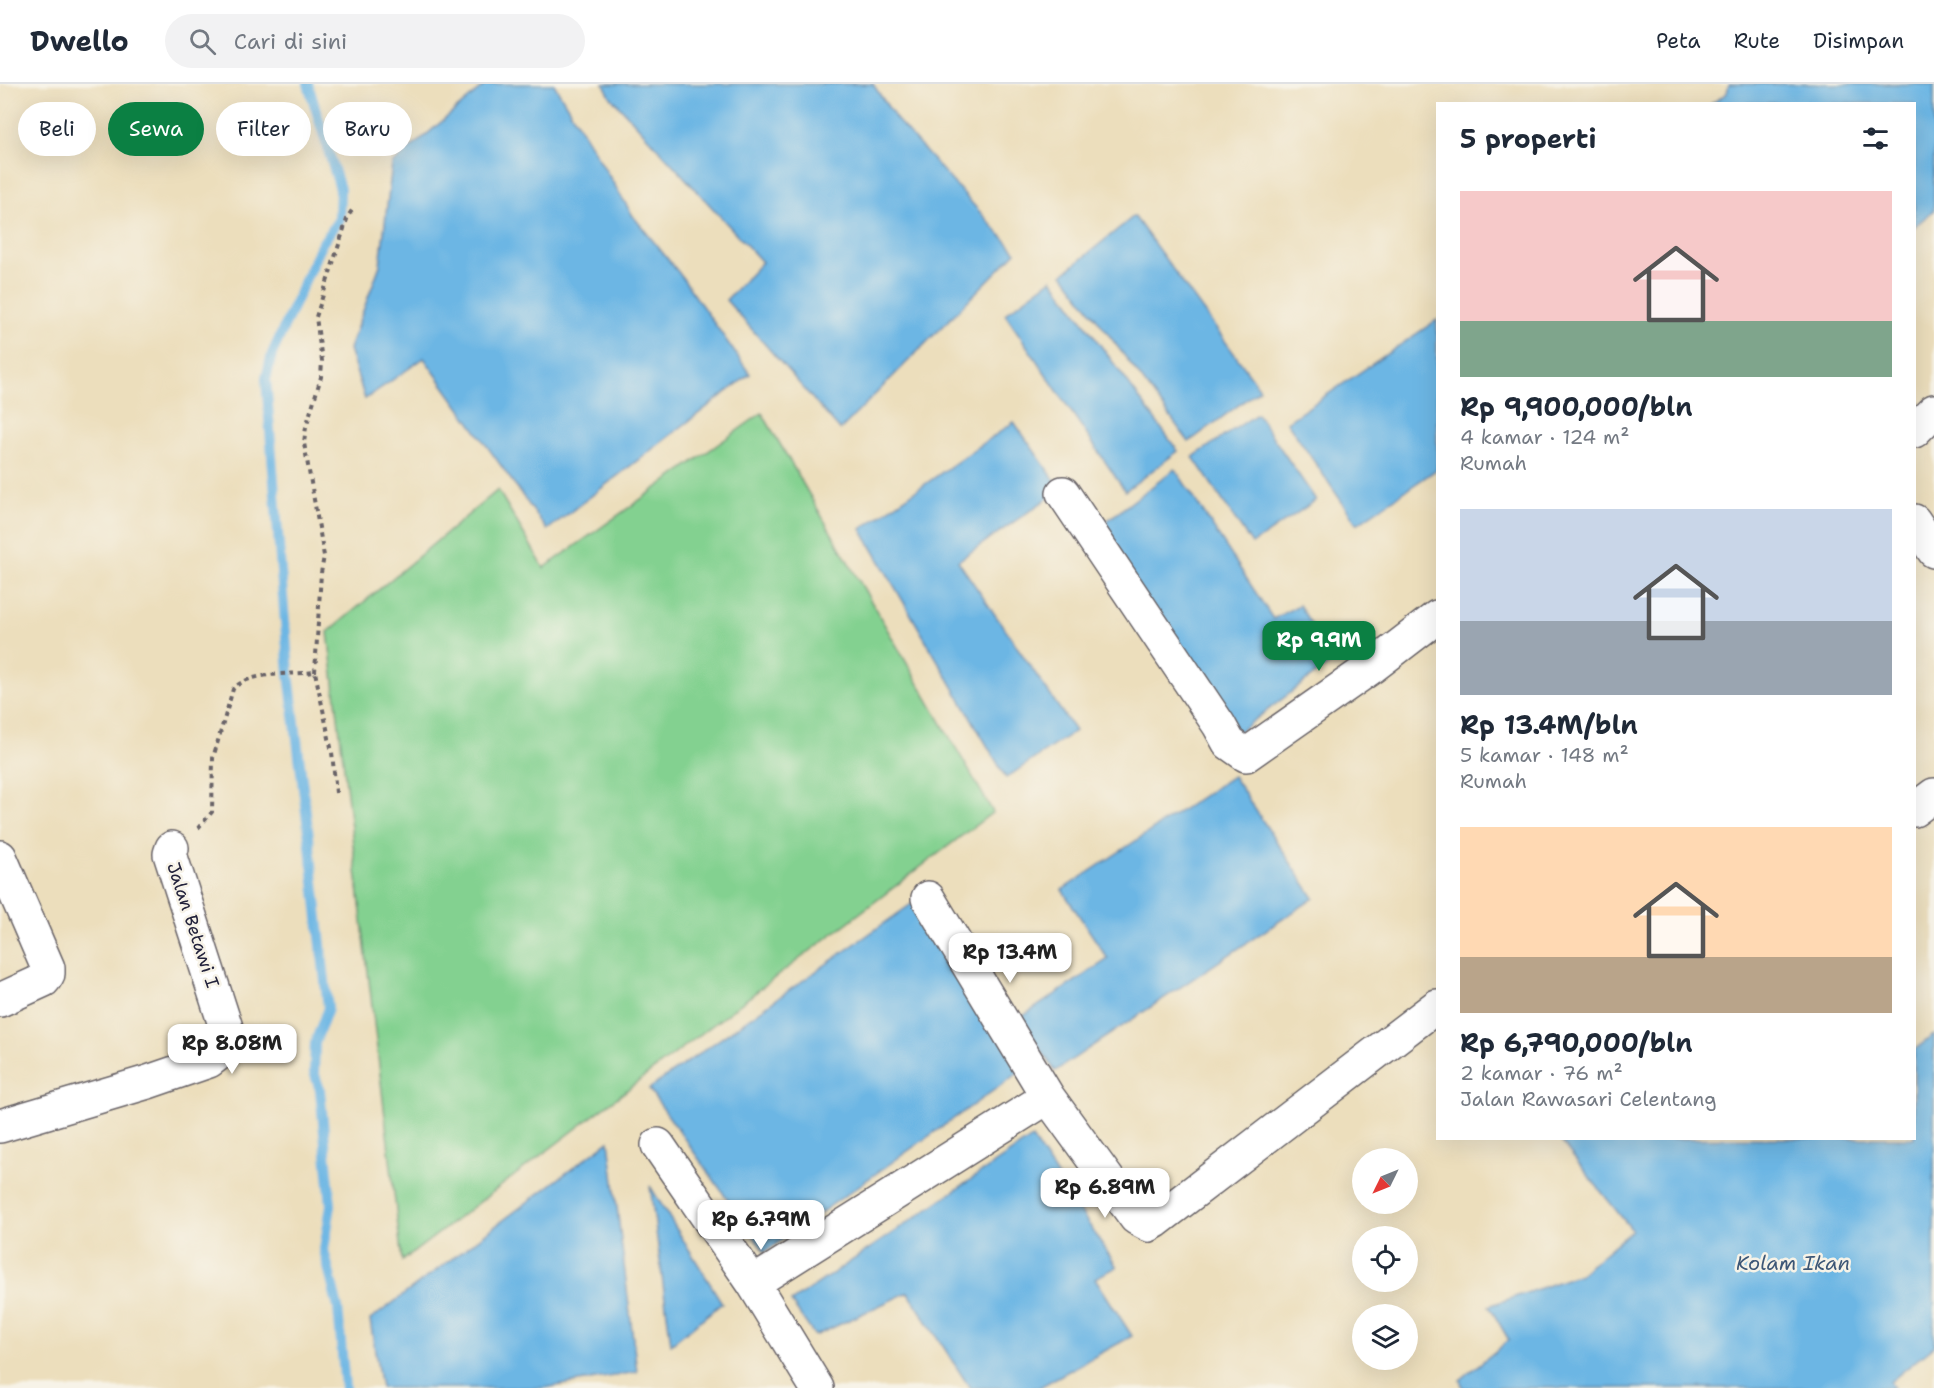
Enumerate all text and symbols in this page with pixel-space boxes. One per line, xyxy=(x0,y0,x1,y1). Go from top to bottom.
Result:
search box xyxy=(165,14,585,68)
text: Dwello xyxy=(30,22,129,60)
icon: search xyxy=(186,25,219,58)
text: Cari di sini xyxy=(234,27,347,56)
text: Peta xyxy=(1656,27,1701,55)
text: Rute xyxy=(1734,27,1780,55)
text: Disimpan xyxy=(1813,27,1904,55)
chip: Beli xyxy=(18,102,96,156)
chip: Sewa xyxy=(108,102,204,156)
chip: Filter xyxy=(216,102,311,156)
chip: Baru xyxy=(323,102,412,156)
text: 5 properti xyxy=(1460,121,1596,156)
icon: filters xyxy=(1859,122,1892,155)
icon: home xyxy=(1622,230,1730,338)
text: Rp 9,900,000/bln xyxy=(1460,389,1693,424)
text: 4 kamar · 124 m² xyxy=(1460,424,1629,450)
text: Rumah xyxy=(1460,450,1527,476)
icon: home xyxy=(1622,548,1730,656)
pin: Rp 9.9M xyxy=(1264,621,1374,672)
text: Rp 9.9M xyxy=(1276,627,1362,653)
text: Rp 13.4M/bln xyxy=(1460,707,1638,742)
text: 5 kamar · 148 m² xyxy=(1460,742,1629,768)
text: Rumah xyxy=(1460,768,1527,794)
street label: Jalan Betawi I xyxy=(161,859,225,991)
icon: home xyxy=(1622,866,1730,974)
pin: Rp 13.4M xyxy=(948,933,1072,984)
text: Rp 13.4M xyxy=(963,939,1057,965)
pin: Rp 8.08M xyxy=(170,1024,294,1075)
text: Rp 6,790,000/bln xyxy=(1460,1025,1693,1060)
text: Rp 8.08M xyxy=(182,1030,282,1056)
text: 2 kamar · 76 m² xyxy=(1460,1060,1623,1086)
text: Jalan Rawasari Celentang xyxy=(1460,1086,1717,1112)
north arrow xyxy=(1352,1148,1418,1214)
map controls xyxy=(1352,1148,1418,1370)
pin: Rp 6.89M xyxy=(1043,1168,1167,1219)
text: Rp 6.89M xyxy=(1055,1174,1155,1200)
pin: Rp 6.79M xyxy=(699,1200,823,1251)
text: Rp 6.79M xyxy=(711,1206,811,1232)
button: locate xyxy=(1352,1226,1418,1292)
water label: Kolam Ikan xyxy=(1736,1250,1850,1276)
button: layers xyxy=(1352,1304,1418,1370)

